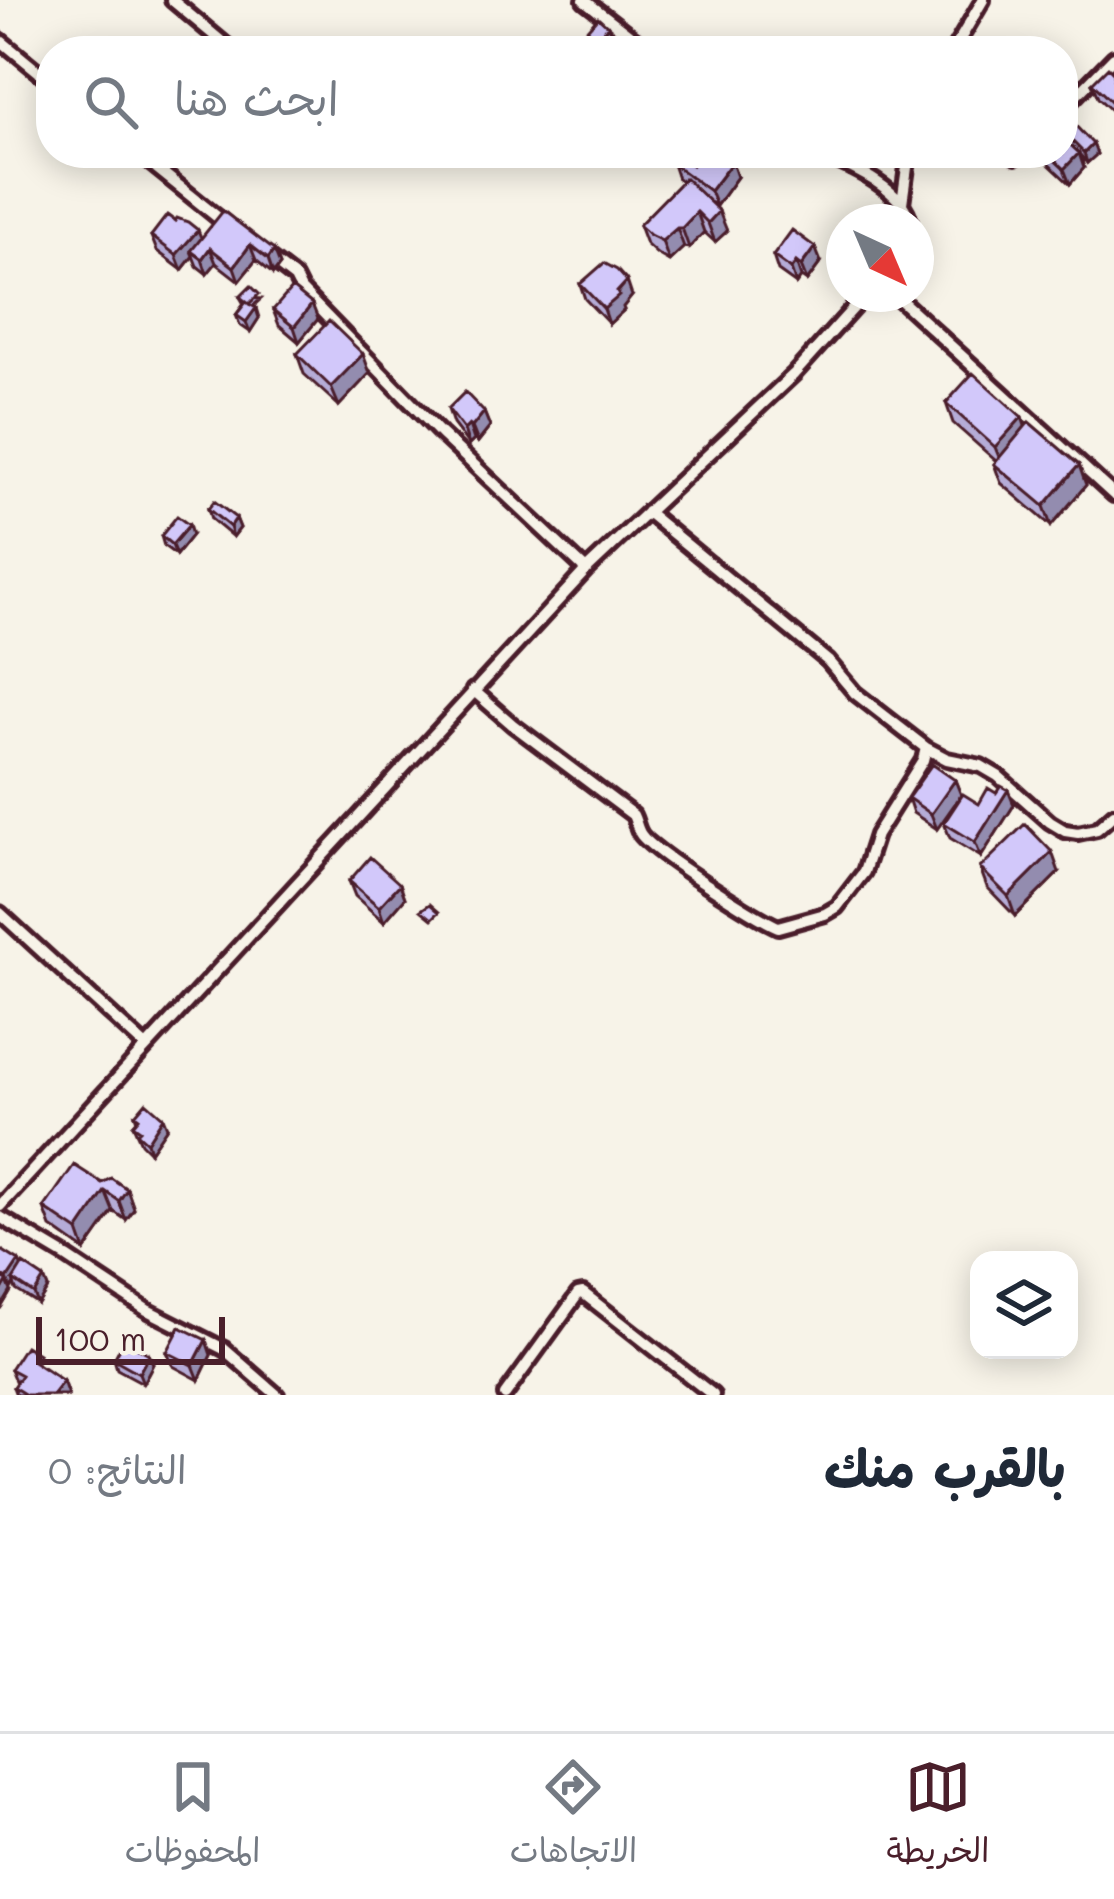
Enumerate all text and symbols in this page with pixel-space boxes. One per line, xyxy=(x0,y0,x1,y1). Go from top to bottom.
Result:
search box xyxy=(36,36,1078,168)
text: ابحث هنا xyxy=(174,68,339,126)
icon: search xyxy=(78,69,144,135)
north arrow xyxy=(826,204,934,312)
map controls xyxy=(970,1251,1078,1359)
button: layers xyxy=(970,1251,1078,1359)
scale bar xyxy=(36,1311,225,1364)
text: 100 m xyxy=(54,1316,146,1359)
text: بالقرب منك xyxy=(824,1433,1066,1500)
text: النتائج: 0 xyxy=(48,1443,187,1494)
tab: المحفوظات xyxy=(125,1754,261,1880)
tab: الاتجاهات xyxy=(510,1754,637,1880)
tab: الخريطة xyxy=(886,1754,989,1880)

